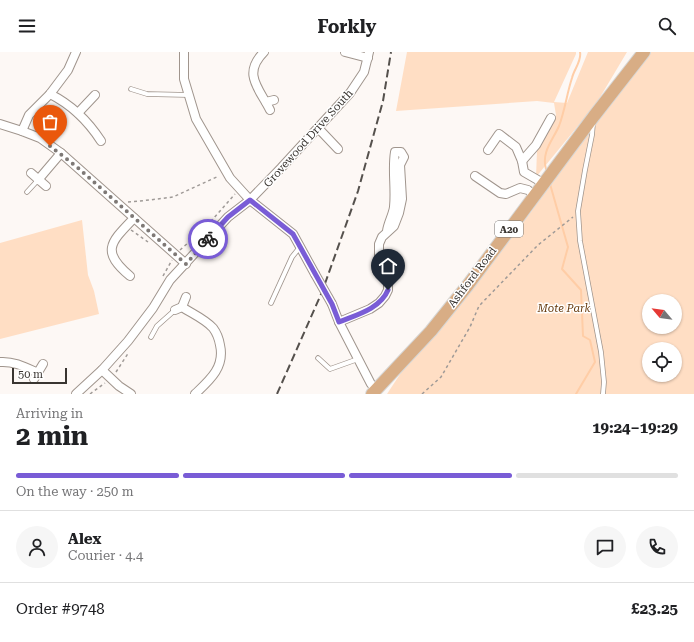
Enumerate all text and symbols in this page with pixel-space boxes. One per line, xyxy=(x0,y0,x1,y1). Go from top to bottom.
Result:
icon: menu xyxy=(16,15,38,37)
icon: search xyxy=(656,15,678,37)
text: Forkly xyxy=(318,16,376,37)
street label: Grovewood Drive South xyxy=(261,87,356,190)
pin xyxy=(33,105,67,146)
icon: bag xyxy=(39,111,61,133)
courier xyxy=(188,219,228,259)
road number: A20 xyxy=(495,221,523,237)
icon: bike xyxy=(197,228,219,250)
street label: Ashford Road xyxy=(445,244,499,310)
pin xyxy=(371,249,405,290)
icon: home xyxy=(377,255,399,277)
north arrow xyxy=(642,294,682,334)
map controls xyxy=(642,294,682,382)
park label: Mote Park xyxy=(537,302,590,315)
button: locate xyxy=(642,342,682,382)
scale bar xyxy=(12,366,67,385)
text: 50 m xyxy=(18,368,43,381)
text: Arriving in xyxy=(16,406,83,421)
text: 19:24–19:29 xyxy=(592,419,678,437)
text: 2 min xyxy=(16,421,88,451)
text: On the way · 250 m xyxy=(16,484,133,499)
button: person xyxy=(16,526,58,568)
button: chat xyxy=(584,526,626,568)
button: phone xyxy=(636,526,678,568)
text: Alex xyxy=(68,530,101,548)
text: Courier · 4.4 xyxy=(68,548,143,563)
text: Order #9748 xyxy=(16,600,105,618)
text: £23.25 xyxy=(631,600,678,618)

